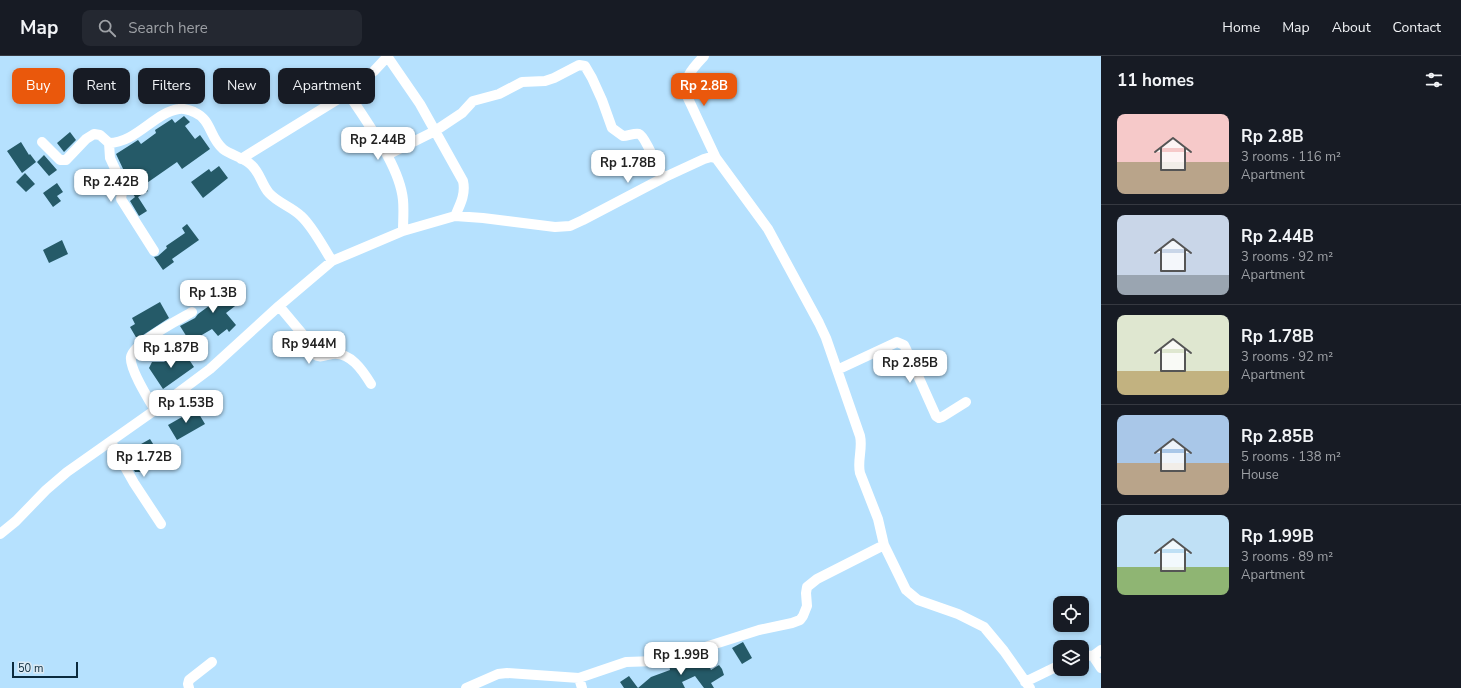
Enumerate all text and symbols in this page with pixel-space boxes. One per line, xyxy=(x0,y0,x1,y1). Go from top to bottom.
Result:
search box xyxy=(82,10,362,46)
text: Map xyxy=(20,15,58,41)
icon: search xyxy=(96,17,118,39)
text: Search here xyxy=(128,18,208,38)
text: Home xyxy=(1222,18,1260,37)
text: Map xyxy=(1282,18,1310,37)
text: About xyxy=(1332,18,1371,37)
text: Contact xyxy=(1393,18,1441,37)
chip: Buy xyxy=(12,68,65,104)
chip: Rent xyxy=(73,68,130,104)
chip: Filters xyxy=(138,68,205,104)
chip: New xyxy=(213,68,270,104)
chip: Apartment xyxy=(278,68,375,104)
text: 11 homes xyxy=(1117,69,1194,92)
icon: filters xyxy=(1423,69,1445,91)
pin: Rp 2.8B xyxy=(667,73,741,107)
text: Rp 2.8B xyxy=(680,77,728,95)
text: Rp 2.8B xyxy=(1241,125,1304,148)
pin: Rp 2.44B xyxy=(337,127,419,161)
icon: home xyxy=(1149,130,1197,178)
text: Rp 2.44B xyxy=(350,131,406,149)
text: 3 rooms · 116 m² xyxy=(1241,148,1341,166)
pin: Rp 1.78B xyxy=(587,150,669,184)
text: Rp 1.78B xyxy=(600,154,656,172)
text: Apartment xyxy=(1241,166,1304,184)
pin: Rp 2.42B xyxy=(70,169,152,203)
text: Rp 2.42B xyxy=(83,173,139,191)
text: Rp 2.44B xyxy=(1241,225,1314,248)
icon: home xyxy=(1149,231,1197,279)
text: 3 rooms · 92 m² xyxy=(1241,248,1333,266)
text: Apartment xyxy=(1241,266,1304,284)
pin: Rp 1.3B xyxy=(176,280,250,314)
text: Rp 1.3B xyxy=(189,284,237,302)
text: Rp 1.78B xyxy=(1241,325,1314,348)
pin: Rp 944M xyxy=(272,331,346,365)
icon: home xyxy=(1149,331,1197,379)
pin: Rp 1.87B xyxy=(130,335,212,369)
text: Rp 944M xyxy=(282,335,336,353)
text: Rp 1.87B xyxy=(143,339,199,357)
text: 3 rooms · 92 m² xyxy=(1241,348,1333,366)
pin: Rp 2.85B xyxy=(869,350,951,384)
text: Rp 2.85B xyxy=(882,354,938,372)
text: Apartment xyxy=(1241,366,1304,384)
pin: Rp 1.53B xyxy=(145,390,227,424)
text: Rp 1.53B xyxy=(158,394,214,412)
text: Rp 2.85B xyxy=(1241,425,1314,448)
icon: home xyxy=(1149,431,1197,479)
pin: Rp 1.72B xyxy=(103,444,185,478)
text: Rp 1.72B xyxy=(116,448,172,466)
text: 5 rooms · 138 m² xyxy=(1241,448,1341,466)
text: House xyxy=(1241,466,1279,484)
text: Rp 1.99B xyxy=(1241,525,1314,548)
icon: home xyxy=(1149,531,1197,579)
text: 3 rooms · 89 m² xyxy=(1241,548,1333,566)
text: Apartment xyxy=(1241,566,1304,584)
map controls xyxy=(1053,596,1089,676)
button: locate xyxy=(1053,596,1089,632)
button: layers xyxy=(1053,640,1089,676)
pin: Rp 1.99B xyxy=(640,642,722,676)
text: Rp 1.99B xyxy=(653,646,709,664)
scale bar xyxy=(12,660,78,679)
text: 50 m xyxy=(18,661,43,676)

